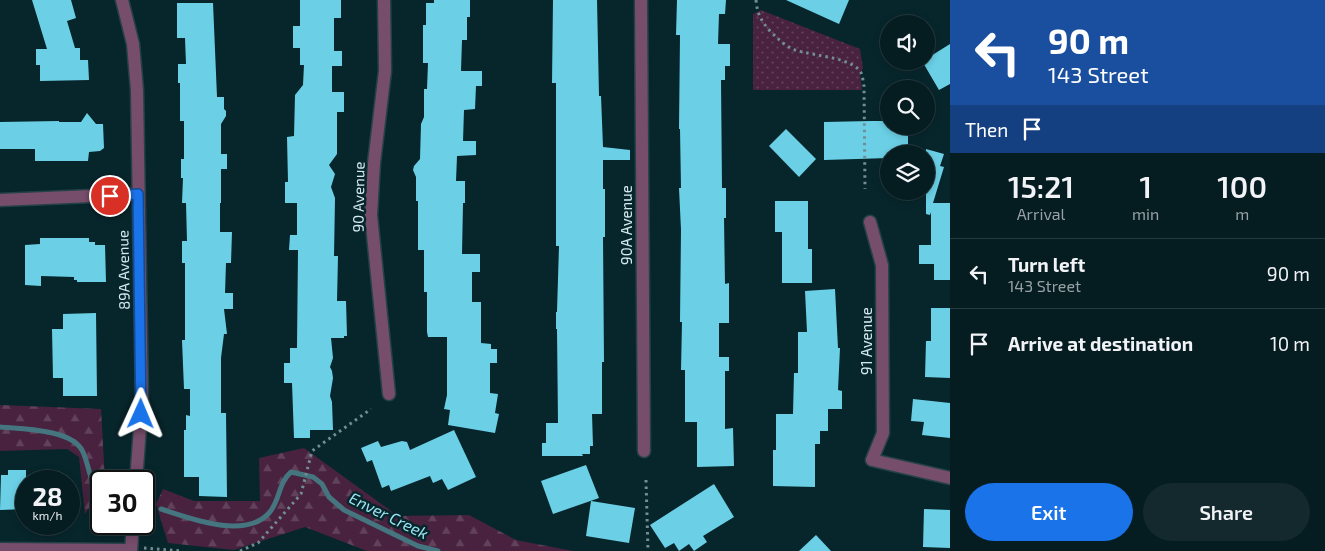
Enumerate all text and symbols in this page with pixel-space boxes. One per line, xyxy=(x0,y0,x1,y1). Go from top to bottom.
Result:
map controls xyxy=(880,15,935,200)
button: sound xyxy=(880,15,935,70)
text: 90 m xyxy=(1048,19,1129,61)
icon: left xyxy=(965,20,1030,85)
text: 143 Street xyxy=(1048,61,1149,87)
button: search xyxy=(880,80,935,135)
icon: arrive xyxy=(1018,115,1046,143)
text: Then xyxy=(965,118,1008,141)
button: layers xyxy=(880,145,935,200)
street label: 90 Avenue xyxy=(348,161,368,233)
text: 15:21 xyxy=(1008,168,1074,204)
text: 1 xyxy=(1139,168,1152,204)
text: 100 xyxy=(1217,168,1267,204)
pin xyxy=(89,175,131,217)
icon: arrive xyxy=(96,182,124,210)
street label: 90A Avenue xyxy=(617,185,635,265)
text: Arrival xyxy=(1017,204,1065,223)
text: min xyxy=(1132,204,1159,223)
text: m xyxy=(1235,204,1249,223)
street label: 89A Avenue xyxy=(113,230,133,310)
text: Turn left xyxy=(1008,253,1085,276)
icon: left xyxy=(965,260,993,288)
text: 90 m xyxy=(1267,262,1310,285)
text: 143 Street xyxy=(1008,276,1081,295)
street label: 91 Avenue xyxy=(857,307,875,375)
icon: arrive xyxy=(965,330,993,358)
text: Arrive at destination xyxy=(1008,332,1193,355)
text: 10 m xyxy=(1270,332,1310,355)
position arrow xyxy=(114,387,166,439)
speed limit sign: 30 xyxy=(90,470,155,535)
text: 28 xyxy=(32,481,63,511)
button: Exit xyxy=(965,483,1133,541)
button: Share xyxy=(1143,483,1310,541)
water label: Enver Creek xyxy=(346,488,432,542)
text: km/h xyxy=(33,508,62,522)

